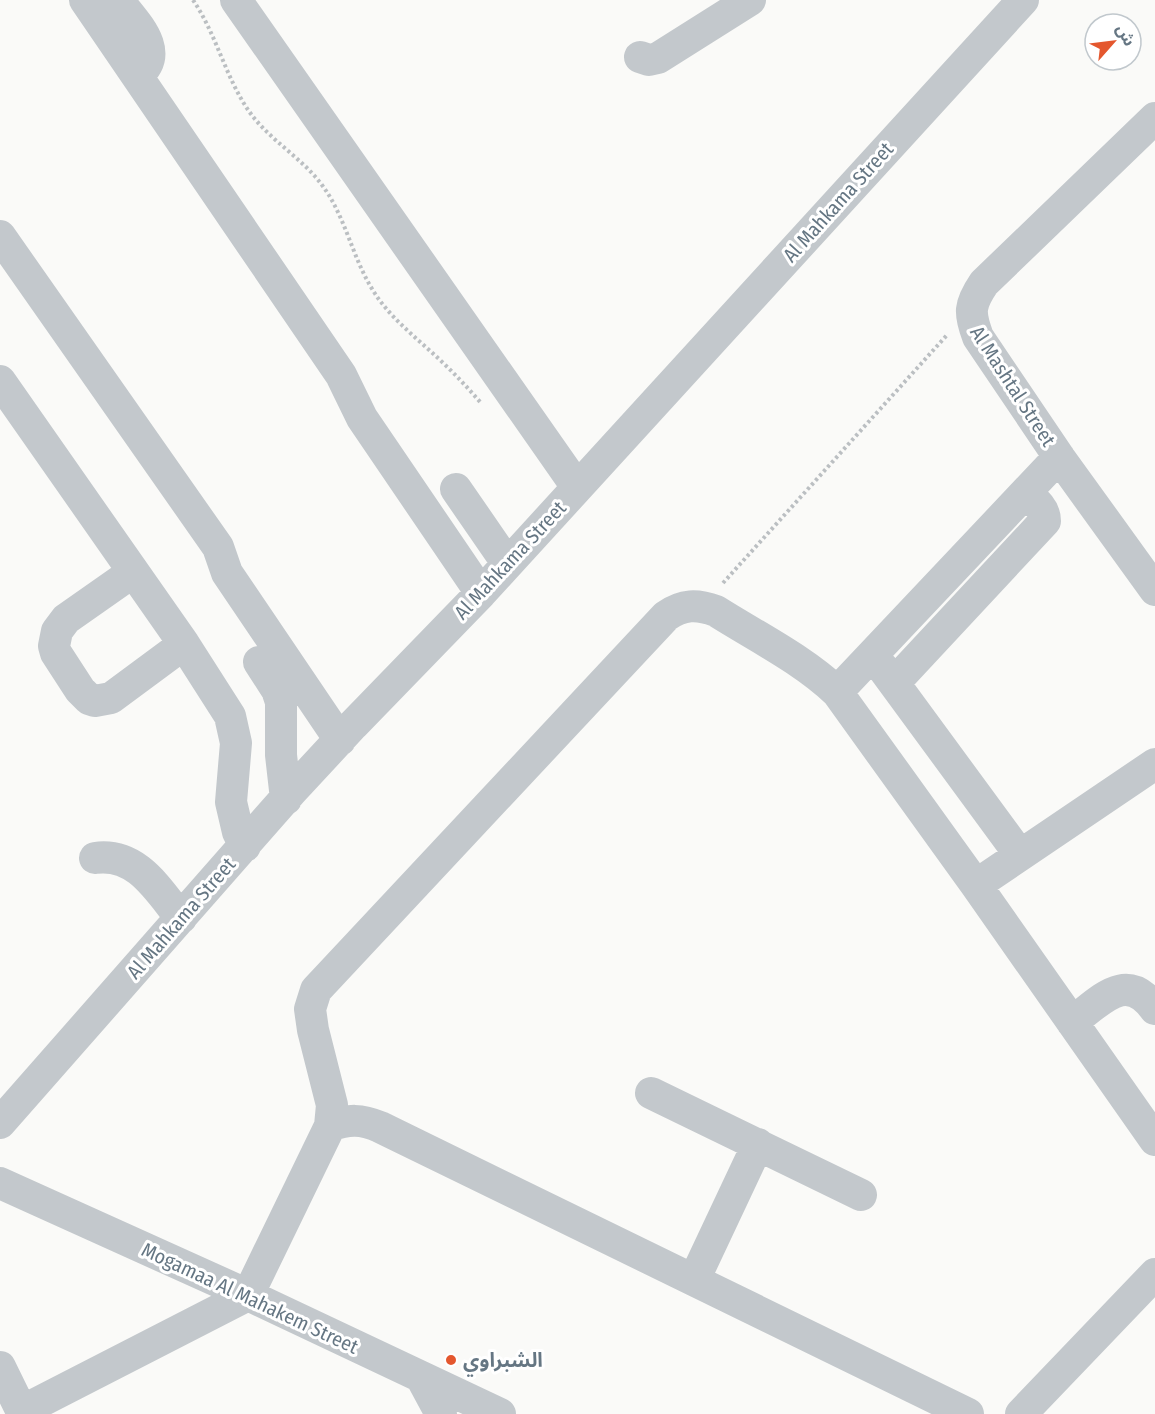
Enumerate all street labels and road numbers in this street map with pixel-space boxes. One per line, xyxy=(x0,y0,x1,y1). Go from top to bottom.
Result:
street label: Al Mahkama Street xyxy=(778,137,898,267)
street label: Al Mashtal Street xyxy=(965,321,1061,451)
street label: Al Mahkama Street xyxy=(449,496,571,624)
street label: Al Mahkama Street xyxy=(122,852,241,984)
street label: Mogamaa Al Mahakem Street xyxy=(138,1237,363,1359)

